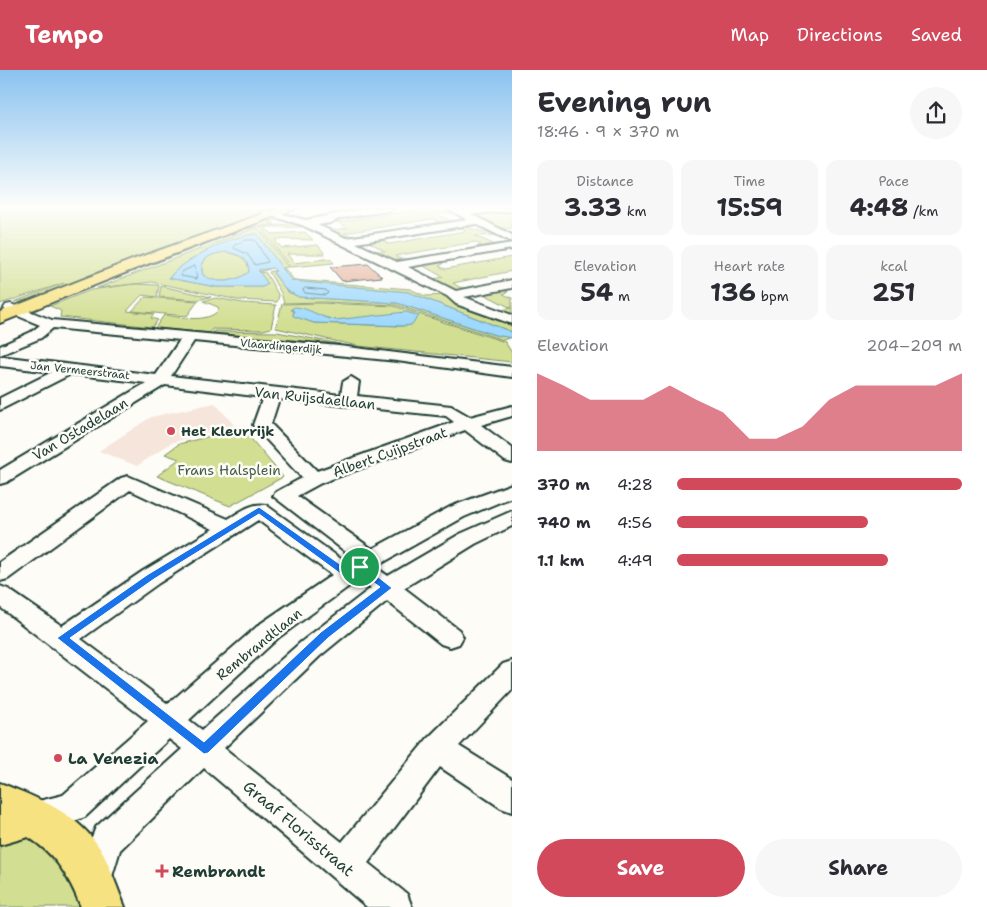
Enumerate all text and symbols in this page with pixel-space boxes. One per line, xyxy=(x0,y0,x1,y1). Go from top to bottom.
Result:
text: Tempo xyxy=(25,19,104,51)
text: Map xyxy=(731,23,769,47)
text: Directions xyxy=(797,23,883,47)
text: Saved xyxy=(911,23,962,47)
text: Evening run xyxy=(537,83,712,121)
button: share xyxy=(910,87,962,139)
text: 18:46 · 9 × 370 m xyxy=(537,121,679,142)
text: Distance xyxy=(576,172,634,190)
text: Time xyxy=(733,172,766,190)
text: Pace xyxy=(878,172,909,190)
text: 3.33 xyxy=(564,190,622,224)
text: 15:59 xyxy=(716,190,783,224)
text: 4:48 xyxy=(849,190,908,224)
text: km xyxy=(622,202,646,220)
text: /km xyxy=(908,202,938,220)
text: Elevation xyxy=(574,257,637,275)
text: Heart rate xyxy=(714,257,785,275)
text: kcal xyxy=(880,257,907,275)
text: 54 xyxy=(580,275,613,309)
text: 136 xyxy=(710,275,756,309)
text: 251 xyxy=(872,275,916,309)
text: m xyxy=(613,287,630,305)
text: bpm xyxy=(756,287,789,305)
street label: Vlaardingerdijk xyxy=(239,335,323,358)
text: Elevation xyxy=(537,335,609,356)
text: 204–209 m xyxy=(866,335,962,356)
street label: Jan Vermeerstraat xyxy=(29,358,131,383)
street label: Van Ruijsdaellaan xyxy=(254,383,377,413)
street label: Van Ostadelaan xyxy=(29,393,131,464)
place label: Het Kleurrijk xyxy=(181,422,274,440)
street label: Albert Cuijpstraat xyxy=(330,423,450,481)
marker: Het Kleurrijk xyxy=(165,425,177,437)
park label: Frans Halsplein xyxy=(177,461,281,479)
text: 370 m xyxy=(537,474,590,495)
text: 4:28 xyxy=(617,474,653,495)
text: 740 m xyxy=(537,512,590,533)
text: 4:56 xyxy=(617,512,652,533)
pin xyxy=(339,546,381,588)
text: 1.1 km xyxy=(537,550,584,571)
text: 4:49 xyxy=(617,550,653,571)
icon: arrive xyxy=(346,553,374,581)
street label: Rembrandtlaan xyxy=(213,604,306,684)
place label: La Venezia xyxy=(68,748,158,769)
marker: La Venezia xyxy=(52,752,64,764)
street label: Graaf Florisstraat xyxy=(239,776,359,881)
button: Save xyxy=(537,839,745,897)
button: Share xyxy=(755,839,962,897)
place label: Rembrandt xyxy=(172,861,266,882)
marker: Rembrandt xyxy=(156,865,168,877)

